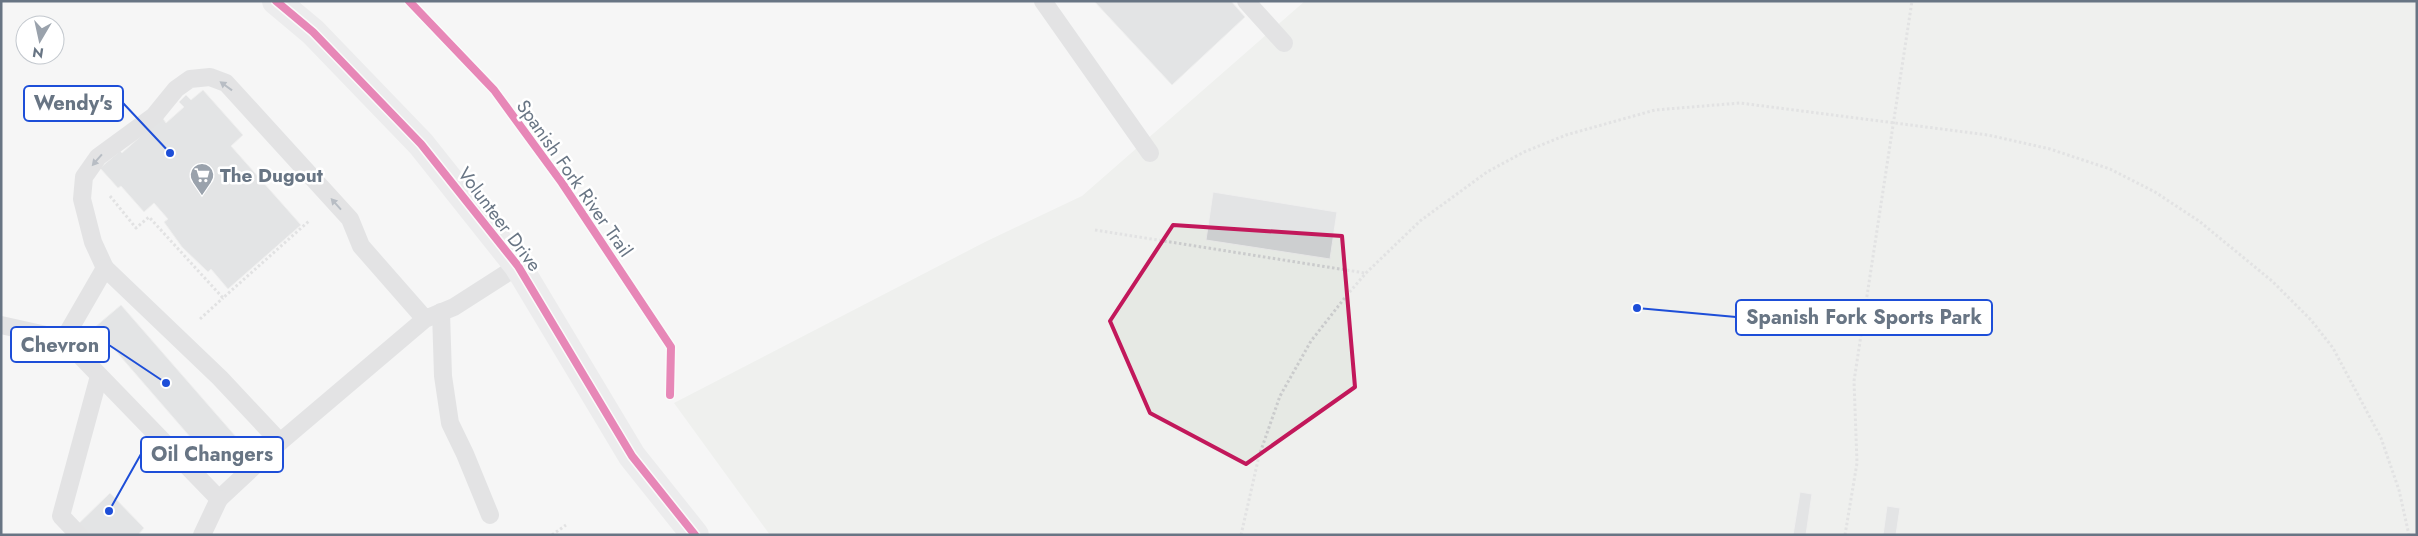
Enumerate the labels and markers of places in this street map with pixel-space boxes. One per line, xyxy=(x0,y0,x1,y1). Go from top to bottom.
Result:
callout: Wendy's xyxy=(24,86,123,121)
supermarket icon: The Dugout xyxy=(189,162,215,196)
place label: The Dugout xyxy=(220,162,323,189)
callout: Spanish Fork Sports Park xyxy=(1736,300,1992,335)
callout: Chevron xyxy=(11,327,109,362)
callout: Oil Changers xyxy=(141,437,283,472)

